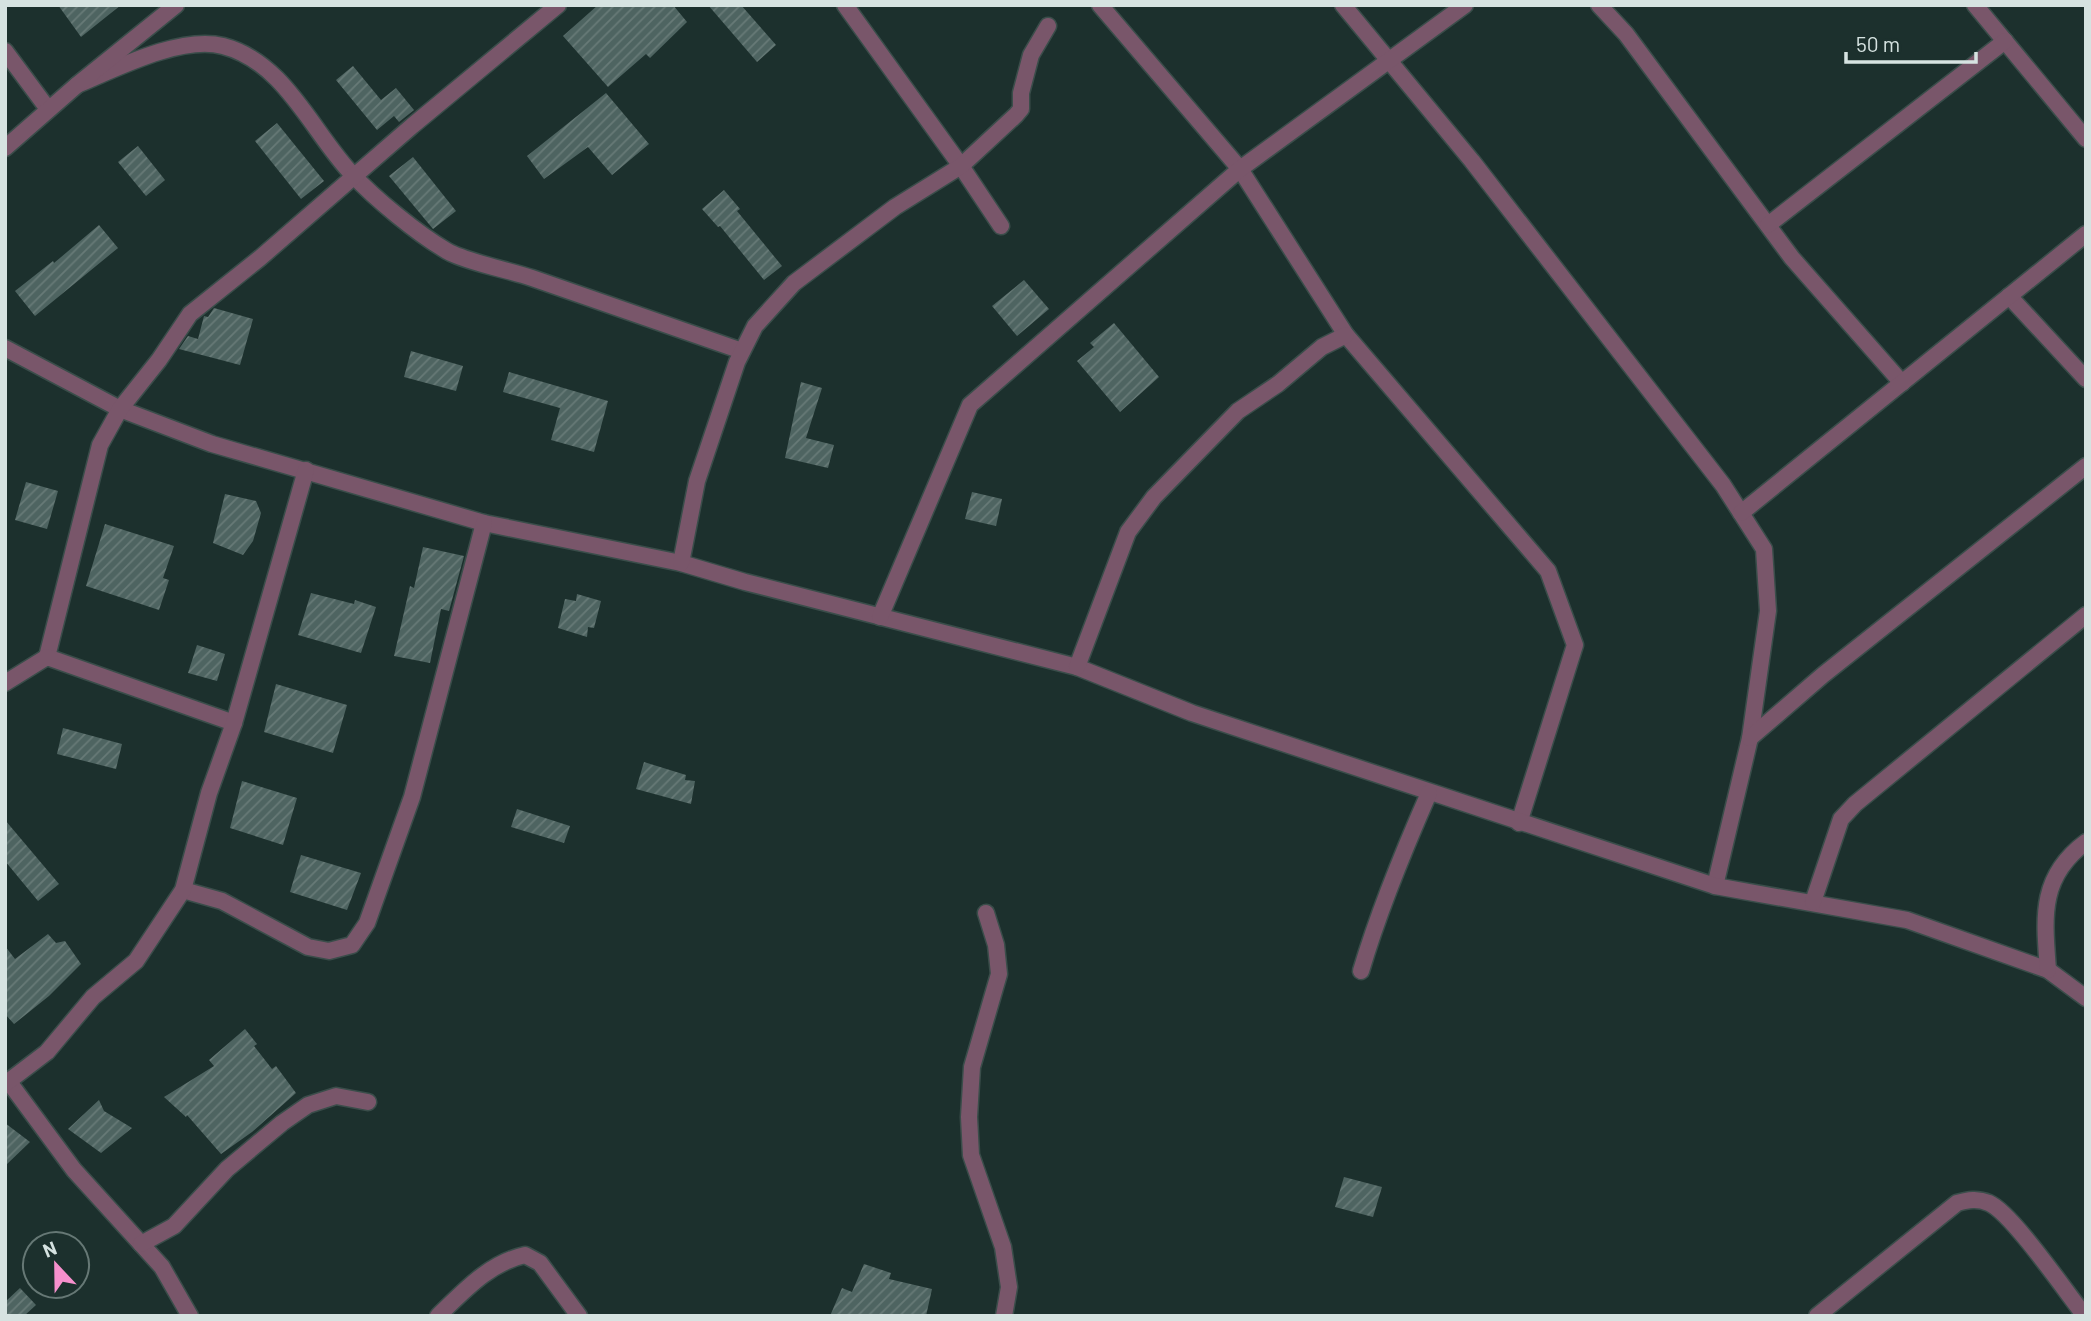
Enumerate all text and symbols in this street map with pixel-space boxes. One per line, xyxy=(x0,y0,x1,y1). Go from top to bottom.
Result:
scale bar xyxy=(1846,21,1976,65)
text: 50 m xyxy=(1856,31,1900,56)
north arrow xyxy=(21,1230,91,1300)
text: N xyxy=(39,1236,60,1262)

